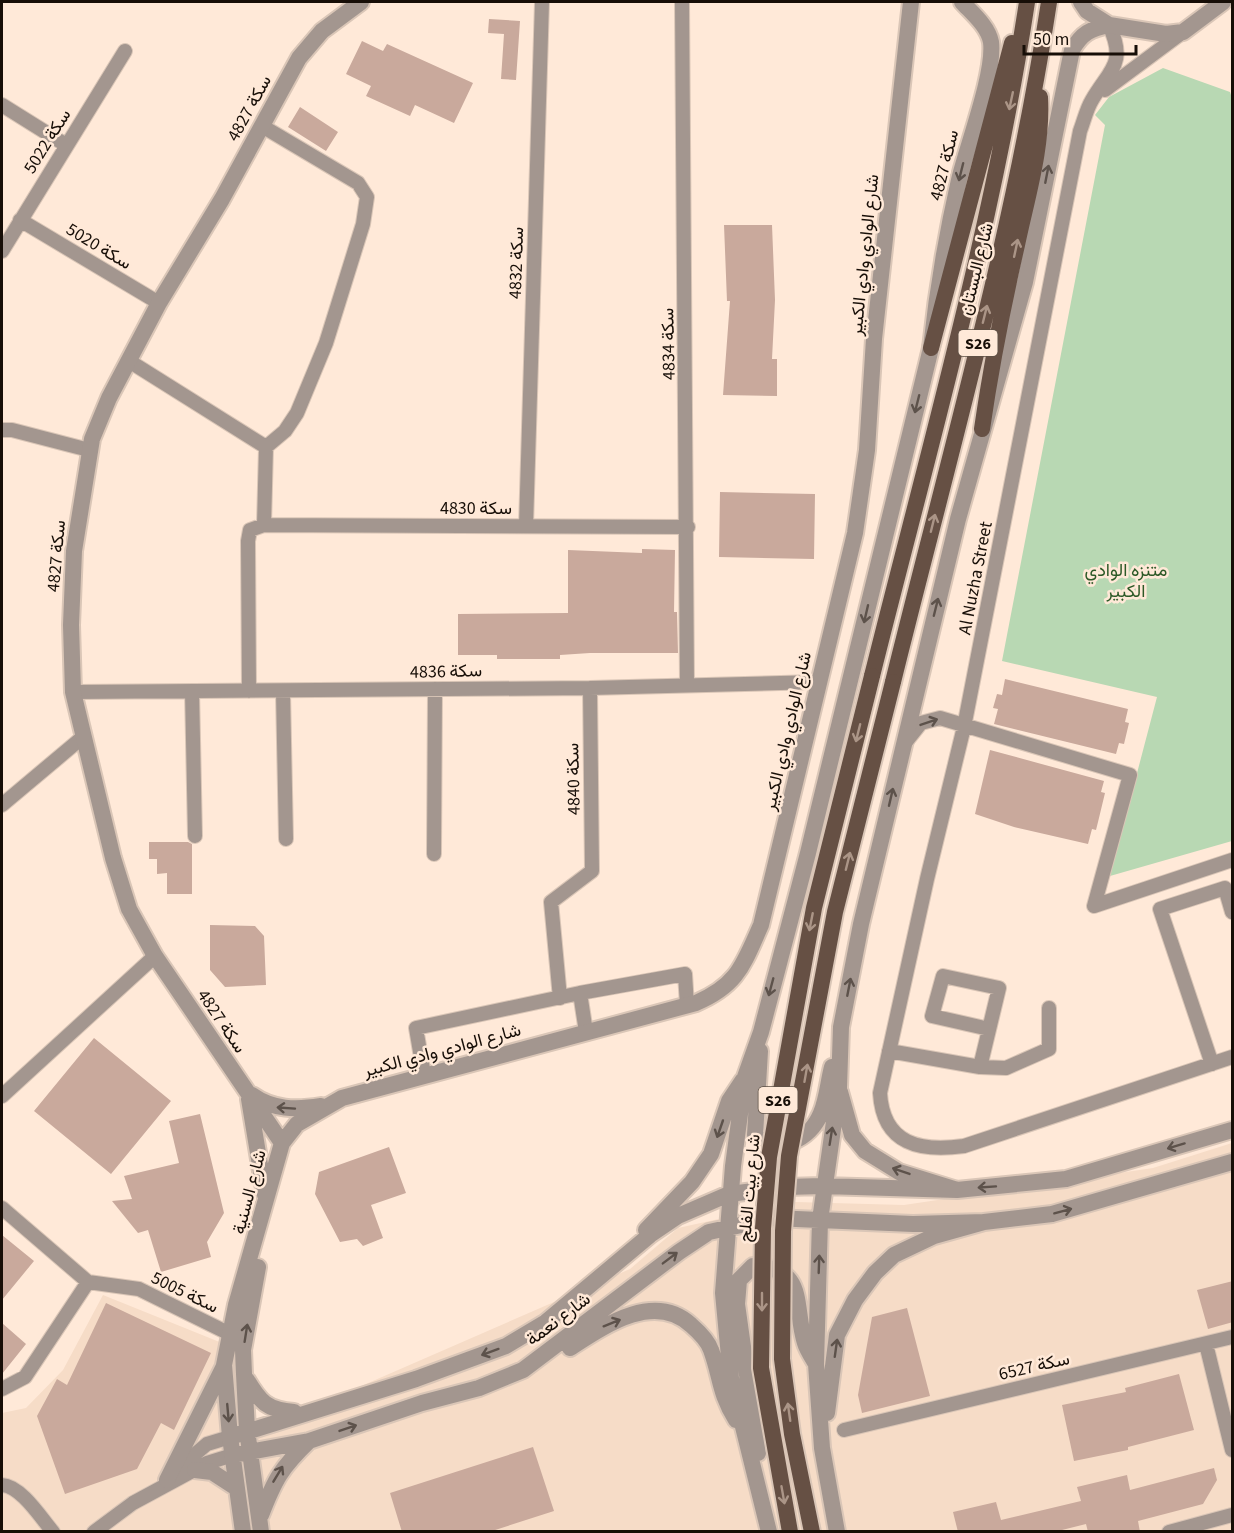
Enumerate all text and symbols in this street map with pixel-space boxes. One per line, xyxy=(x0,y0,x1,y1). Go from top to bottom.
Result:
scale bar xyxy=(1024,18,1136,56)
text: 50 m xyxy=(1033,27,1069,52)
street label: سكة 4827 xyxy=(221,71,278,146)
one-way arrow xyxy=(1005,90,1016,110)
street label: سكة 5022 xyxy=(18,104,77,178)
street label: سكة 4827 xyxy=(924,127,965,203)
one-way arrow xyxy=(955,162,967,181)
one-way arrow xyxy=(1042,165,1053,184)
street label: شارع الوادي وادي الكبير xyxy=(843,173,887,338)
street label: سكة 5020 xyxy=(61,217,136,276)
street label: شارع البستان xyxy=(953,220,1000,318)
street label: سكة 4832 xyxy=(503,227,530,299)
one-way arrow xyxy=(1011,239,1022,258)
one-way arrow xyxy=(979,305,991,324)
street label: سكة 4834 xyxy=(655,308,682,380)
road number: S26 xyxy=(958,330,998,356)
one-way arrow xyxy=(910,395,922,414)
street label: سكة 4830 xyxy=(440,496,512,521)
one-way arrow xyxy=(927,514,939,533)
street label: سكة 4827 xyxy=(41,519,72,593)
street label: Al Nuzha Street xyxy=(952,519,999,637)
park label: متنزه الوادي الكبير xyxy=(1085,558,1167,604)
one-way arrow xyxy=(931,598,943,617)
one-way arrow xyxy=(860,604,871,624)
street label: شارع الوادي وادي الكبير xyxy=(757,649,820,814)
street label: سكة 4836 xyxy=(410,658,482,685)
one-way arrow xyxy=(919,716,938,727)
one-way arrow xyxy=(851,723,863,742)
street label: سكة 4840 xyxy=(560,743,587,815)
one-way arrow xyxy=(885,788,897,807)
one-way arrow xyxy=(843,852,855,871)
one-way arrow xyxy=(805,912,816,931)
one-way arrow xyxy=(765,977,777,996)
one-way arrow xyxy=(844,978,855,998)
street label: سكة 4827 xyxy=(191,984,252,1058)
street label: شارع الوادي وادي الكبير xyxy=(360,1017,524,1086)
one-way arrow xyxy=(801,1063,812,1083)
road number: S26 xyxy=(758,1087,798,1113)
one-way arrow xyxy=(277,1102,296,1113)
one-way arrow xyxy=(713,1119,724,1138)
one-way arrow xyxy=(826,1127,837,1147)
street label: شارع بيت الفلج xyxy=(732,1133,767,1243)
one-way arrow xyxy=(1167,1141,1186,1152)
street label: شارع السنية xyxy=(226,1147,273,1237)
one-way arrow xyxy=(892,1165,911,1176)
one-way arrow xyxy=(977,1182,997,1193)
one-way arrow xyxy=(1053,1205,1072,1217)
one-way arrow xyxy=(662,1252,678,1265)
one-way arrow xyxy=(814,1254,825,1274)
street label: سكة 5005 xyxy=(147,1265,223,1319)
street label: شارع نعمة xyxy=(521,1287,596,1352)
one-way arrow xyxy=(756,1292,768,1312)
one-way arrow xyxy=(602,1317,620,1328)
one-way arrow xyxy=(241,1324,252,1344)
one-way arrow xyxy=(830,1339,841,1359)
street label: سكة 6527 xyxy=(996,1346,1072,1387)
one-way arrow xyxy=(481,1347,500,1358)
one-way arrow xyxy=(222,1402,233,1422)
one-way arrow xyxy=(784,1403,795,1423)
one-way arrow xyxy=(338,1422,356,1433)
one-way arrow xyxy=(273,1466,285,1483)
one-way arrow xyxy=(778,1485,789,1505)

